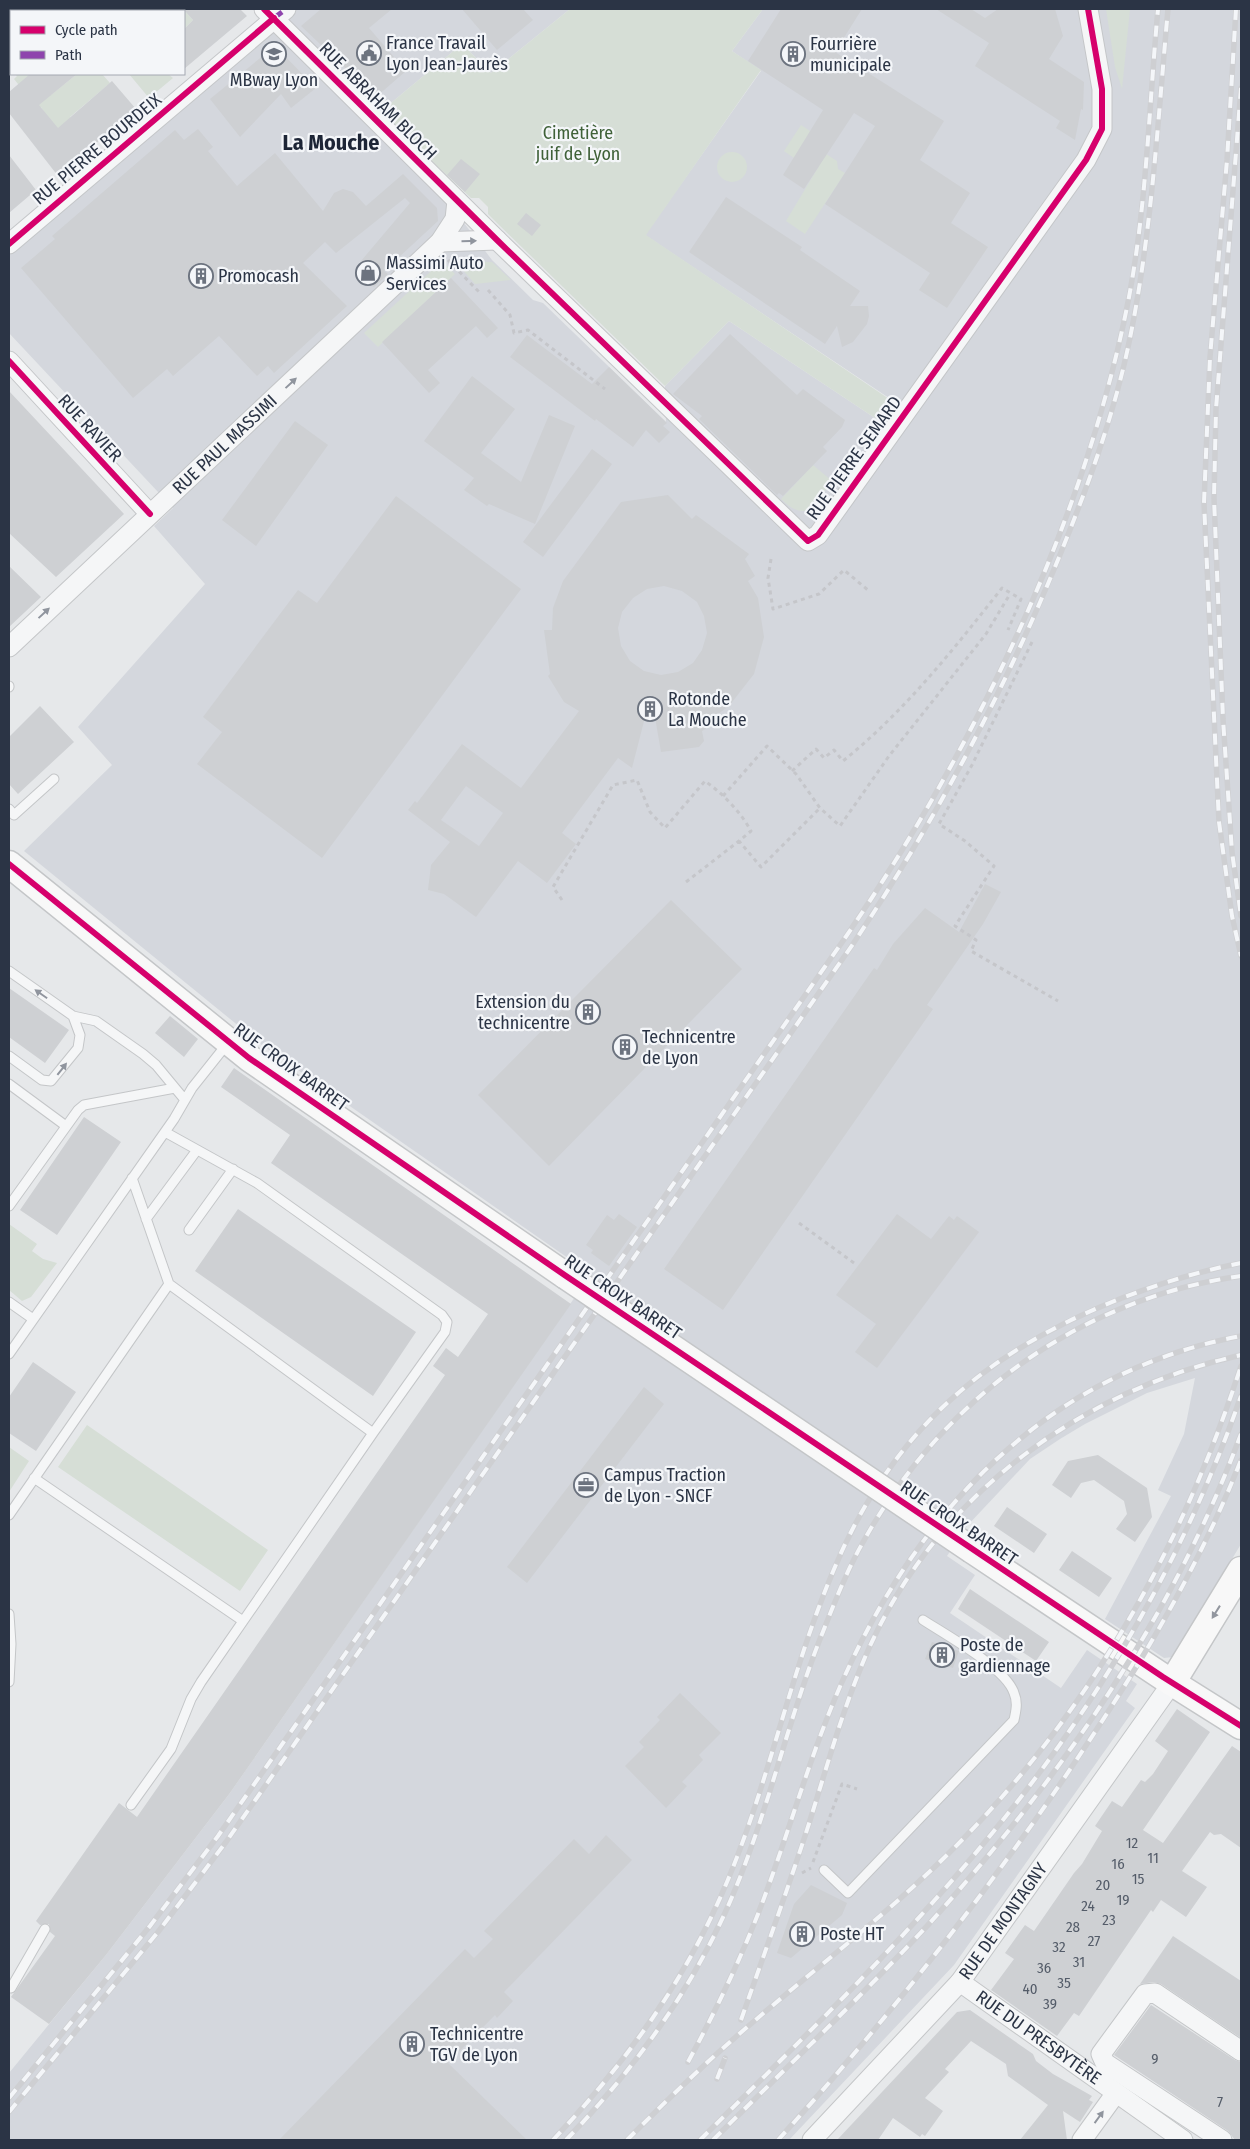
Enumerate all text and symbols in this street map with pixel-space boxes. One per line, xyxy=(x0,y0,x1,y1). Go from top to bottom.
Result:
legend xyxy=(10,10,185,75)
text: Cycle path xyxy=(55,21,118,39)
place label: France Travail Lyon Jean-Jaurès xyxy=(386,32,508,75)
place label: Fourrière municipale xyxy=(810,33,891,76)
street label: RUE ABRAHAM BLOCH xyxy=(315,38,441,164)
public building icon: France Travail Lyon Jean-Jaurès xyxy=(356,40,382,66)
school or university icon: MBway Lyon xyxy=(261,41,287,67)
building icon: Fourrière municipale xyxy=(780,41,806,67)
text: Path xyxy=(55,46,82,64)
place label: MBway Lyon xyxy=(230,69,318,91)
street label: RUE PIERRE BOURDEIX xyxy=(28,88,166,209)
park label: Cimetière juif de Lyon xyxy=(535,122,620,165)
district label: La Mouche xyxy=(283,129,379,156)
one-way arrow xyxy=(461,237,477,245)
place label: Massimi Auto Services xyxy=(386,252,484,295)
shop icon: Massimi Auto Services xyxy=(355,260,381,286)
building icon: Promocash xyxy=(188,263,214,289)
place label: Promocash xyxy=(218,265,299,287)
one-way arrow xyxy=(284,377,296,389)
street label: RUE RAVIER xyxy=(53,390,127,466)
street label: RUE PAUL MASSIMI xyxy=(168,390,282,499)
street label: RUE PIERRE SEMARD xyxy=(802,392,906,524)
one-way arrow xyxy=(38,607,50,619)
place label: Rotonde La Mouche xyxy=(668,688,747,731)
building icon: Rotonde La Mouche xyxy=(637,696,663,722)
one-way arrow xyxy=(34,989,48,999)
place label: Extension du technicentre xyxy=(475,991,570,1034)
building icon: Extension du technicentre xyxy=(575,999,601,1025)
street label: RUE CROIX BARRET xyxy=(229,1018,353,1116)
place label: Technicentre de Lyon xyxy=(642,1026,736,1069)
building icon: Technicentre de Lyon xyxy=(612,1034,638,1060)
one-way arrow xyxy=(56,1063,67,1076)
street label: RUE CROIX BARRET xyxy=(560,1250,686,1345)
place label: Campus Traction de Lyon - SNCF xyxy=(604,1464,726,1507)
office icon: Campus Traction de Lyon - SNCF xyxy=(573,1472,599,1498)
street label: RUE CROIX BARRET xyxy=(896,1476,1022,1571)
one-way arrow xyxy=(1211,1605,1220,1618)
place label: Poste de gardiennage xyxy=(960,1634,1051,1677)
building icon: Poste de gardiennage xyxy=(929,1642,955,1668)
house number: 12 xyxy=(1126,1834,1139,1852)
house number: 11 xyxy=(1147,1849,1159,1867)
house number: 16 xyxy=(1111,1855,1125,1873)
street label: RUE DE MONTAGNY xyxy=(954,1859,1052,1984)
house number: 15 xyxy=(1132,1870,1144,1888)
house number: 20 xyxy=(1096,1876,1110,1894)
house number: 19 xyxy=(1116,1891,1130,1909)
house number: 24 xyxy=(1081,1897,1095,1915)
house number: 23 xyxy=(1102,1911,1116,1929)
house number: 28 xyxy=(1066,1918,1080,1936)
building icon: Poste HT xyxy=(789,1921,815,1947)
place label: Poste HT xyxy=(820,1923,885,1945)
house number: 27 xyxy=(1088,1932,1100,1950)
house number: 32 xyxy=(1052,1938,1066,1956)
house number: 31 xyxy=(1073,1953,1085,1971)
house number: 36 xyxy=(1037,1959,1051,1977)
house number: 35 xyxy=(1057,1974,1071,1992)
house number: 40 xyxy=(1022,1980,1038,1998)
street label: RUE DU PRESBYTÈRE xyxy=(972,1986,1105,2089)
house number: 39 xyxy=(1043,1995,1057,2013)
place label: Technicentre TGV de Lyon xyxy=(430,2023,524,2066)
building icon: Technicentre TGV de Lyon xyxy=(399,2031,425,2057)
house number: 9 xyxy=(1151,2050,1159,2068)
house number: 7 xyxy=(1217,2093,1223,2111)
one-way arrow xyxy=(1094,2111,1105,2124)

